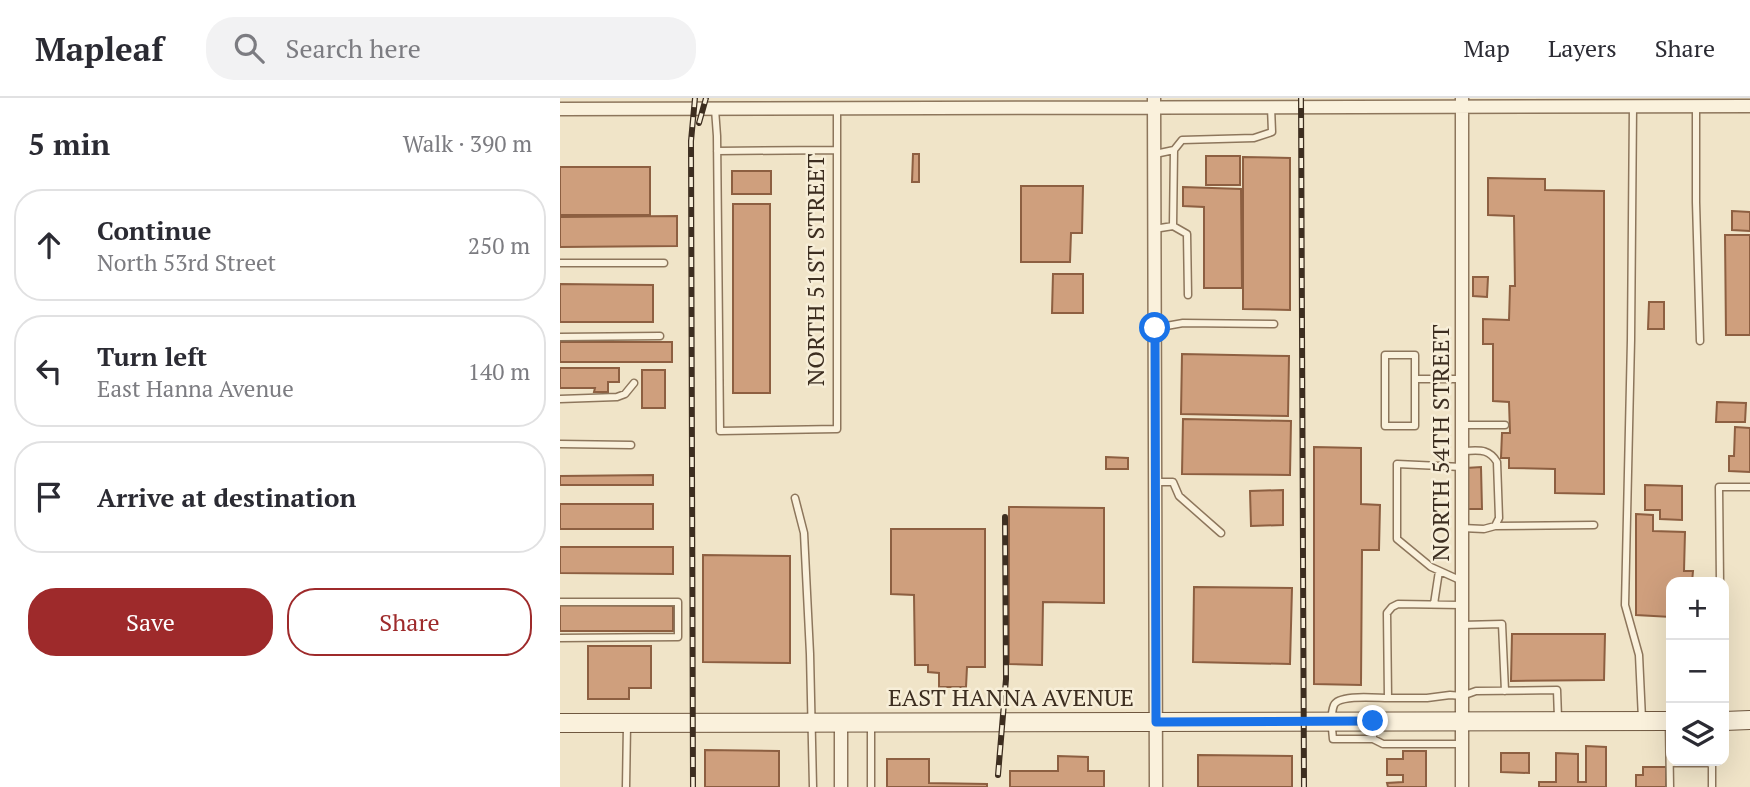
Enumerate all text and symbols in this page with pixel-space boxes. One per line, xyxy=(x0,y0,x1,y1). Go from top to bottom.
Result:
search box xyxy=(206,17,696,80)
text: Mapleaf xyxy=(35,27,164,70)
icon: search xyxy=(230,29,268,67)
text: Search here xyxy=(286,31,421,65)
text: Map xyxy=(1463,32,1510,64)
text: Layers xyxy=(1548,32,1617,64)
text: Share xyxy=(1655,32,1715,64)
text: 5 min xyxy=(28,124,110,164)
text: Walk · 390 m xyxy=(403,128,532,159)
street label: NORTH 51ST STREET xyxy=(799,154,831,386)
text: Continue xyxy=(97,213,211,247)
icon: ahead xyxy=(30,226,68,264)
text: 250 m xyxy=(468,230,530,261)
text: North 53rd Street xyxy=(97,247,276,278)
route start xyxy=(1139,312,1170,343)
street label: NORTH 54TH STREET xyxy=(1424,324,1456,562)
text: Turn left xyxy=(97,339,207,373)
icon: left xyxy=(30,352,68,390)
text: 140 m xyxy=(468,356,530,387)
text: East Hanna Avenue xyxy=(97,373,294,404)
icon: arrive xyxy=(30,478,68,516)
text: Arrive at destination xyxy=(97,480,356,514)
map controls xyxy=(1666,577,1729,766)
button: + xyxy=(1666,577,1729,640)
button: Save xyxy=(28,588,273,656)
button: Share xyxy=(287,588,532,656)
button: − xyxy=(1666,640,1729,703)
street label: EAST HANNA AVENUE xyxy=(888,681,1134,713)
button: layers xyxy=(1666,703,1729,766)
route end xyxy=(1357,705,1388,736)

